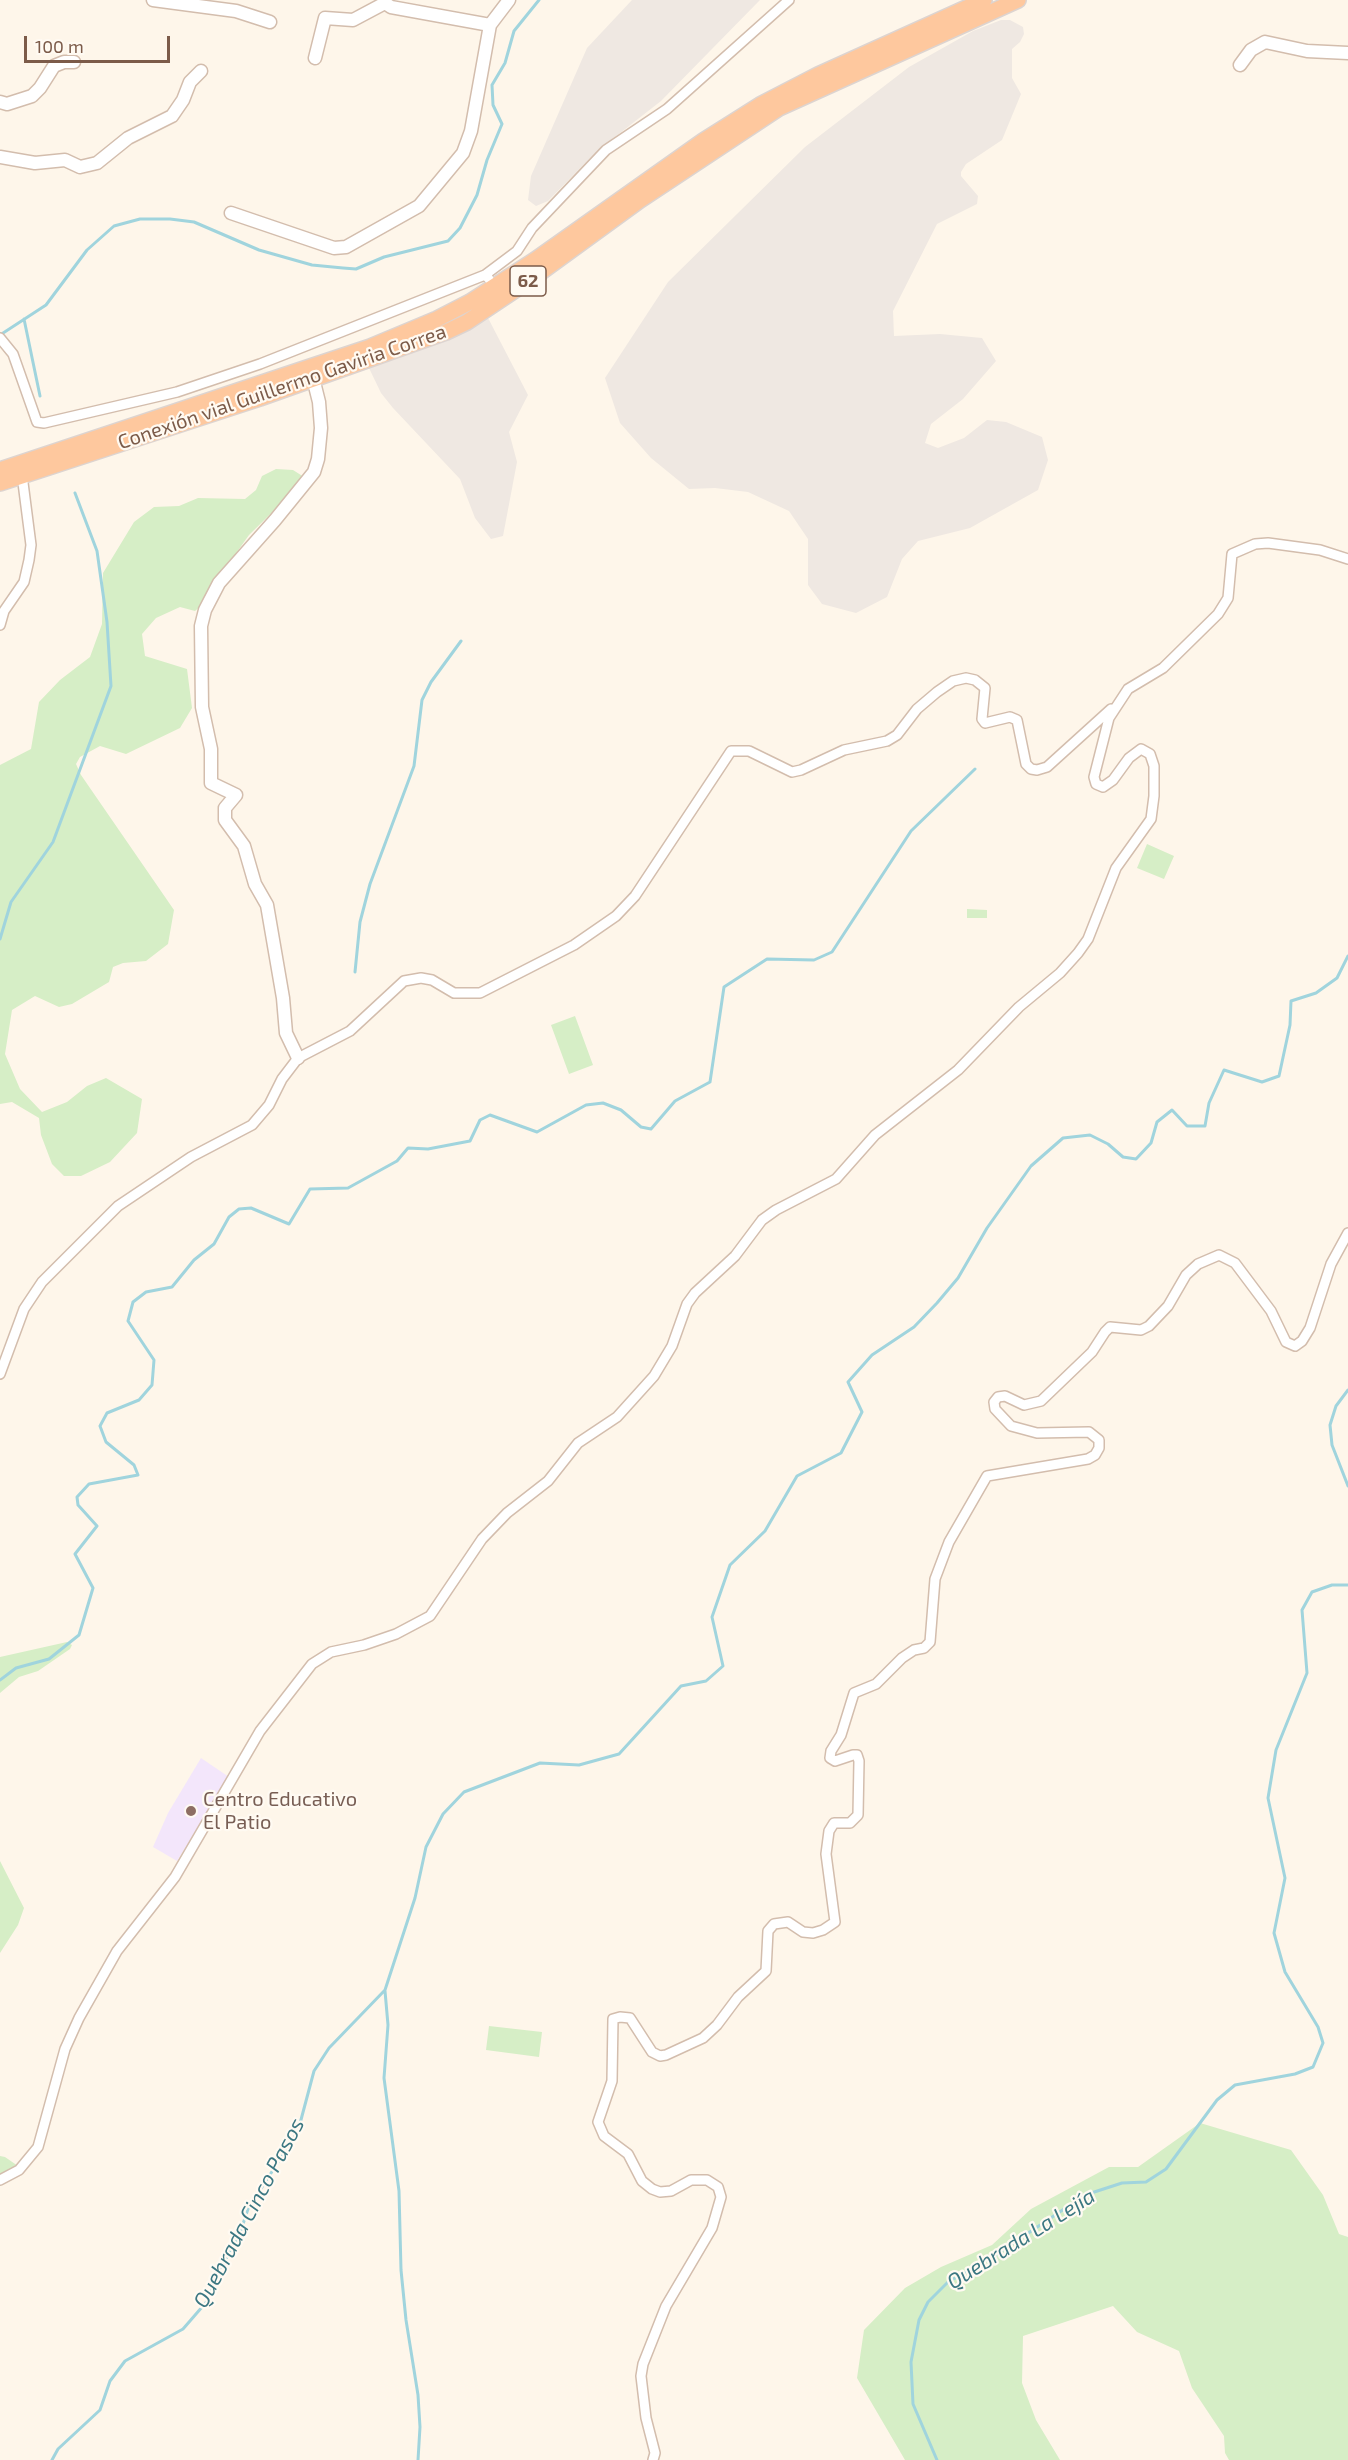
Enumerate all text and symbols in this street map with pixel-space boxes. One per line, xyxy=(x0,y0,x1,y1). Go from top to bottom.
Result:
scale bar xyxy=(27,24,172,62)
text: 100 m xyxy=(35,35,84,57)
road number: 62 xyxy=(510,266,546,296)
street label: Conexión vial Guillermo Gaviria Correa xyxy=(115,319,449,455)
place label: Centro Educativo El Patio xyxy=(203,1787,357,1834)
marker: Centro Educativo El Patio xyxy=(184,1804,198,1818)
water label: Quebrada Cinco Pasos xyxy=(188,2114,310,2312)
water label: Quebrada La Lejía xyxy=(942,2183,1100,2295)

